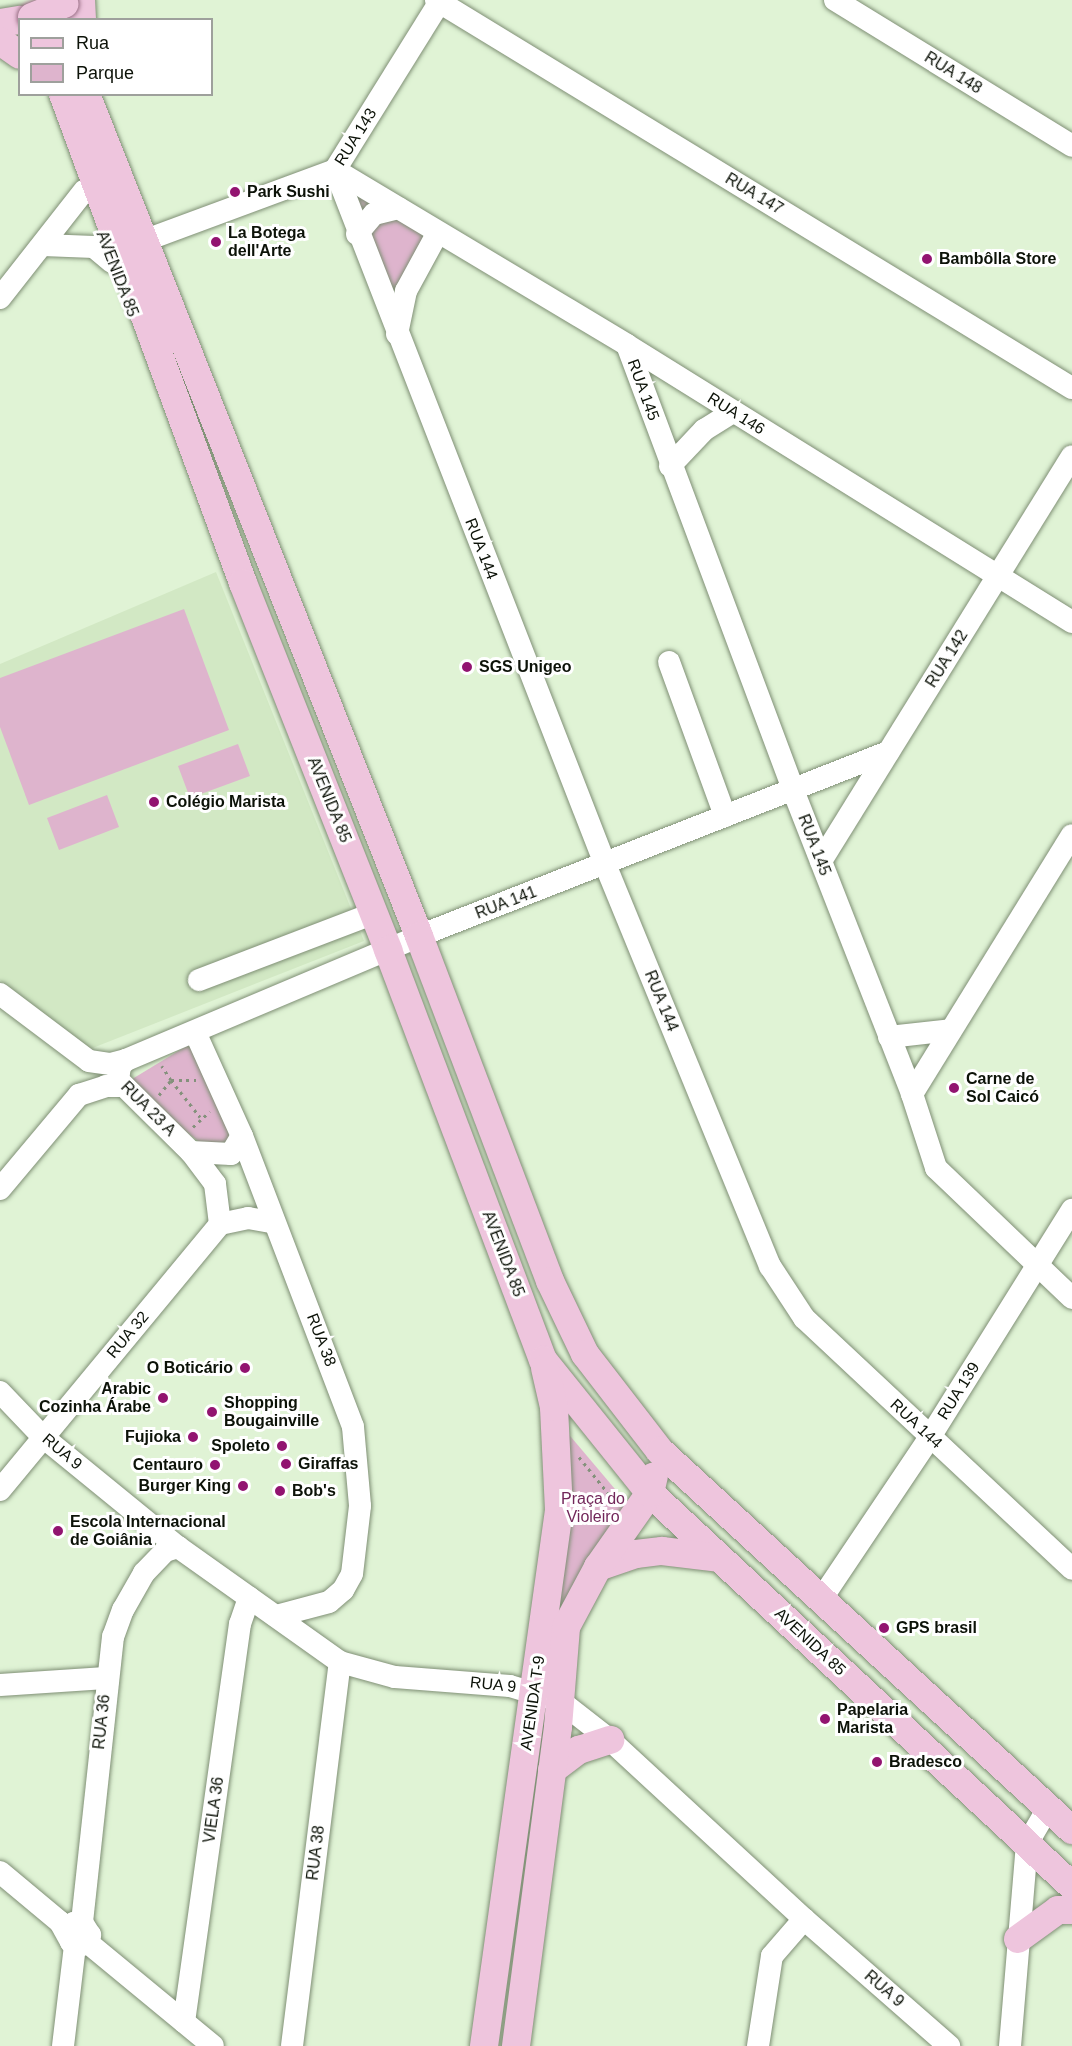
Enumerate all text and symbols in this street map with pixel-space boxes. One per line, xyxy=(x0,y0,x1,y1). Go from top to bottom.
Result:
legend xyxy=(18,18,213,96)
text: Rua xyxy=(76,33,109,53)
street label: RUA 148 xyxy=(920,48,986,98)
text: Parque xyxy=(76,63,134,83)
street label: RUA 143 xyxy=(331,104,381,170)
street label: RUA 147 xyxy=(721,169,787,219)
place label: Park Sushi xyxy=(247,182,330,202)
marker: Park Sushi xyxy=(228,185,242,199)
place label: La Botega dell'Arte xyxy=(228,223,305,261)
street label: AVENIDA 85 xyxy=(92,228,142,320)
marker: La Botega dell'Arte xyxy=(209,235,223,249)
place label: Bambôlla Store xyxy=(939,249,1056,269)
marker: Bambôlla Store xyxy=(920,252,934,266)
street label: RUA 145 xyxy=(623,356,663,424)
street label: RUA 146 xyxy=(703,389,769,439)
street label: RUA 144 xyxy=(460,515,502,583)
street label: RUA 142 xyxy=(922,626,972,692)
place label: SGS Unigeo xyxy=(479,657,571,677)
marker: SGS Unigeo xyxy=(460,660,474,674)
street label: AVENIDA 85 xyxy=(303,754,355,846)
place label: Colégio Marista xyxy=(166,792,285,812)
marker: Colégio Marista xyxy=(147,795,161,809)
street label: RUA 145 xyxy=(793,811,835,879)
street label: RUA 141 xyxy=(472,882,540,924)
street label: RUA 144 xyxy=(640,967,682,1035)
place label: Carne de Sol Caicó xyxy=(966,1069,1039,1107)
street label: RUA 23 A xyxy=(116,1077,180,1141)
marker: Carne de Sol Caicó xyxy=(947,1081,961,1095)
street label: AVENIDA 85 xyxy=(478,1208,528,1300)
street label: RUA 32 xyxy=(103,1307,153,1363)
street label: RUA 38 xyxy=(302,1310,340,1370)
place label: O Boticário xyxy=(147,1358,233,1378)
street label: RUA 139 xyxy=(934,1358,984,1424)
marker: O Boticário xyxy=(238,1361,252,1375)
place label: Arabic Cozinha Árabe xyxy=(39,1379,151,1417)
marker: Arabic Cozinha Árabe xyxy=(156,1391,170,1405)
place label: Shopping Bougainville xyxy=(224,1393,319,1431)
street label: RUA 144 xyxy=(886,1395,946,1453)
marker: Shopping Bougainville xyxy=(205,1405,219,1419)
place label: Fujioka xyxy=(125,1427,181,1447)
street label: RUA 9 xyxy=(38,1430,86,1474)
marker: Fujioka xyxy=(186,1430,200,1444)
place label: Spoleto xyxy=(211,1436,270,1456)
marker: Spoleto xyxy=(275,1439,289,1453)
place label: Giraffas xyxy=(298,1454,358,1474)
place label: Centauro xyxy=(133,1455,203,1475)
marker: Giraffas xyxy=(279,1457,293,1471)
marker: Centauro xyxy=(208,1458,222,1472)
place label: Burger King xyxy=(139,1476,231,1496)
marker: Burger King xyxy=(236,1479,250,1493)
place label: Bob's xyxy=(292,1481,336,1501)
marker: Bob's xyxy=(273,1484,287,1498)
park label: Praça do Violeiro xyxy=(561,1489,625,1527)
place label: Escola Internacional de Goiânia xyxy=(70,1512,226,1550)
marker: Escola Internacional de Goiânia xyxy=(51,1524,65,1538)
street label: AVENIDA 85 xyxy=(770,1604,850,1680)
place label: GPS brasil xyxy=(896,1618,977,1638)
marker: GPS brasil xyxy=(877,1621,891,1635)
street label: AVENIDA T-9 xyxy=(517,1654,549,1752)
street label: RUA 9 xyxy=(469,1673,517,1697)
street label: RUA 36 xyxy=(90,1693,114,1751)
place label: Papelaria Marista xyxy=(837,1700,908,1738)
marker: Papelaria Marista xyxy=(818,1712,832,1726)
place label: Bradesco xyxy=(889,1752,962,1772)
marker: Bradesco xyxy=(870,1755,884,1769)
street label: VIELA 36 xyxy=(200,1775,228,1845)
street label: RUA 38 xyxy=(303,1824,329,1882)
street label: RUA 9 xyxy=(860,1966,908,2012)

